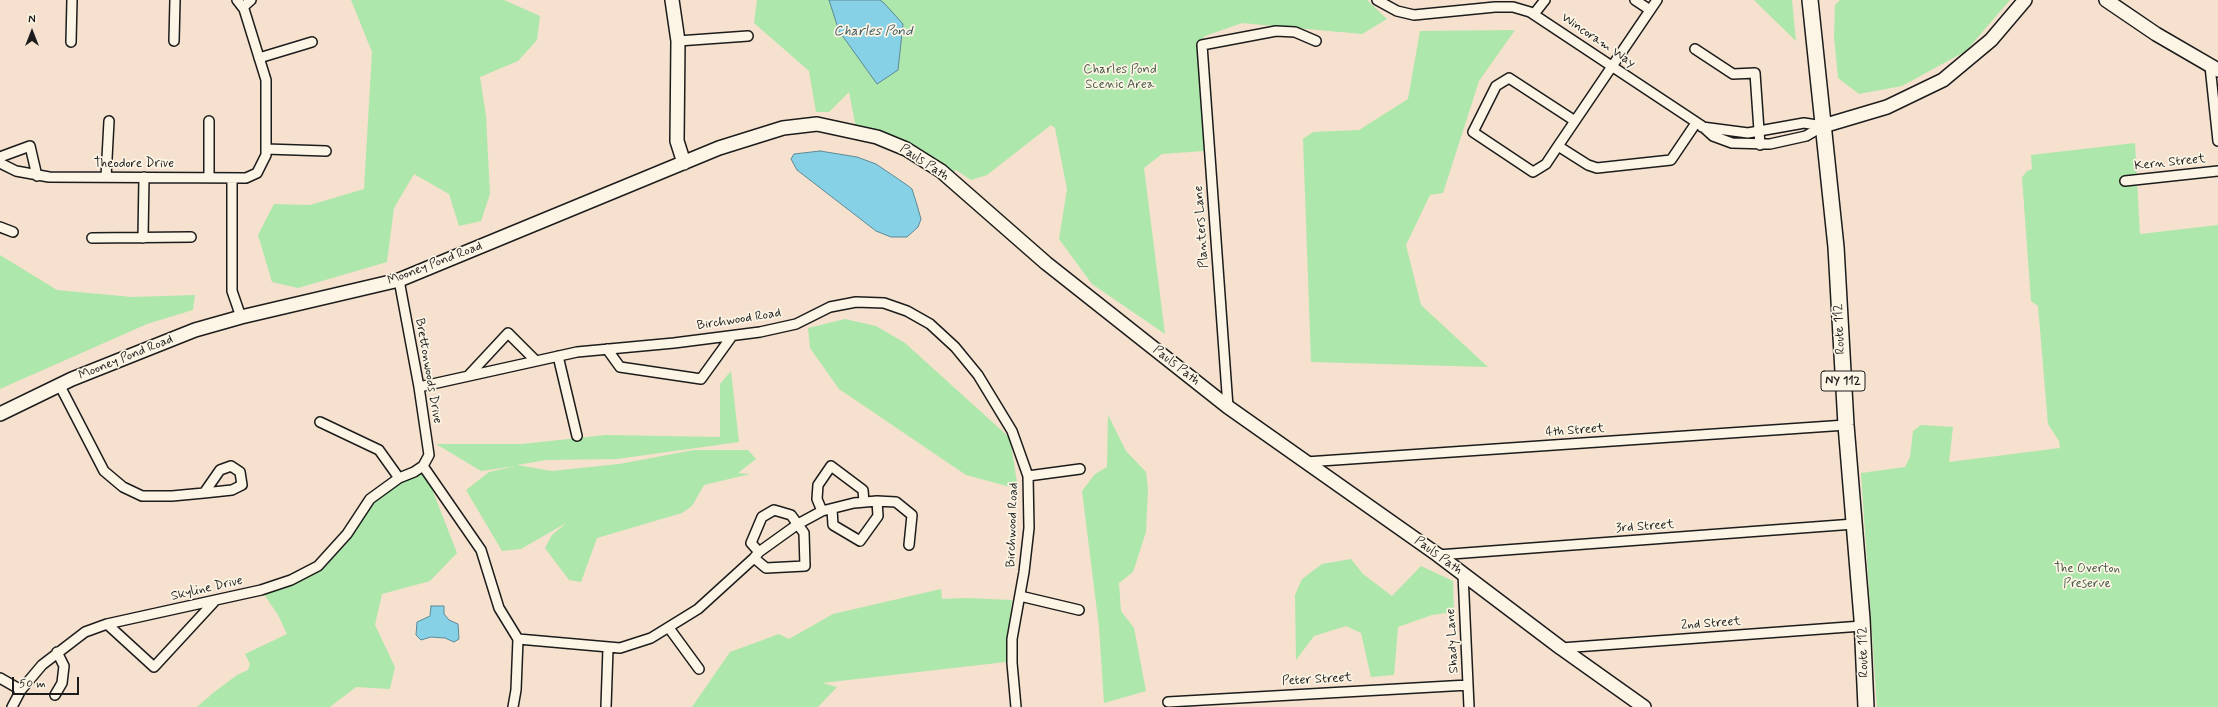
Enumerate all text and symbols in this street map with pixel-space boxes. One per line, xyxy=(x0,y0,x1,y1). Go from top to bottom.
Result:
street label: Wincoram Way xyxy=(1558,10,1638,72)
north arrow xyxy=(12,12,52,52)
text: N xyxy=(28,13,36,27)
water label: Charles Pond xyxy=(833,24,913,40)
park label: Charles Pond Scenic Area xyxy=(1083,62,1157,93)
street label: Pauls Path xyxy=(897,141,951,185)
street label: Kern Street xyxy=(2134,152,2206,174)
street label: Theodore Drive xyxy=(94,156,174,172)
street label: Planters Lane xyxy=(1191,185,1213,269)
street label: Mooney Pond Road xyxy=(385,239,485,289)
street label: Route 112 xyxy=(1831,303,1849,355)
street label: Birchwood Road xyxy=(696,306,782,334)
street label: Brettonwoods Drive xyxy=(411,317,445,425)
street label: Mooney Pond Road xyxy=(77,332,175,384)
street label: Pauls Path xyxy=(1149,343,1203,389)
road number: NY 112 xyxy=(1821,371,1865,391)
street label: 4th Street xyxy=(1545,421,1605,441)
street label: Birchwood Road xyxy=(1004,482,1022,568)
street label: 3rd Street xyxy=(1615,517,1675,537)
street label: Pauls Path xyxy=(1411,533,1465,579)
park label: The Overton Preserve xyxy=(2054,561,2120,592)
street label: Skyline Drive xyxy=(170,573,244,605)
street label: Shady Lane xyxy=(1444,608,1462,674)
street label: 2nd Street xyxy=(1680,614,1742,634)
street label: Route 112 xyxy=(1855,626,1873,678)
scale bar xyxy=(14,669,81,695)
street label: Peter Street xyxy=(1281,670,1353,690)
text: 50 m xyxy=(19,676,46,692)

